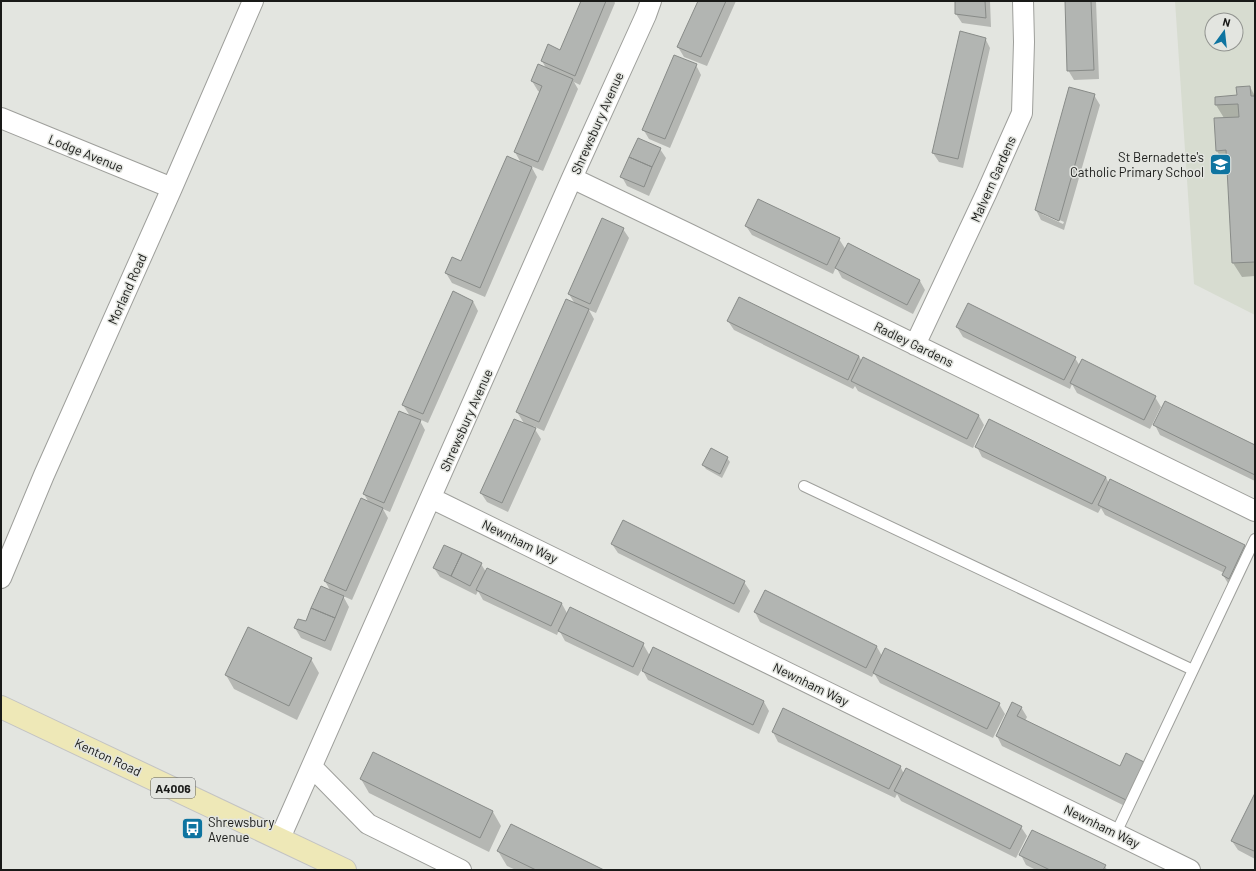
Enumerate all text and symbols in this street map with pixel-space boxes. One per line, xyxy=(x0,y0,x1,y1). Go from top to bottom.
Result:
north arrow xyxy=(1204,12,1244,52)
text: N xyxy=(1221,15,1232,29)
street label: Shrewsbury Avenue xyxy=(567,69,627,177)
street label: Lodge Avenue xyxy=(46,131,126,175)
street label: Malvern Gardens xyxy=(967,133,1019,225)
place label: St Bernadette's Catholic Primary School xyxy=(1070,149,1204,180)
school or university icon: St Bernadette's Catholic Primary School xyxy=(1207,151,1233,177)
street label: Morland Road xyxy=(104,251,150,327)
street label: Radley Gardens xyxy=(872,318,956,370)
street label: Shrewsbury Avenue xyxy=(436,366,496,474)
street label: Newnham Way xyxy=(480,516,560,566)
street label: Newnham Way xyxy=(771,659,851,709)
street label: Kenton Road xyxy=(72,735,144,779)
road number: A4006 xyxy=(151,778,195,798)
street label: Newnham Way xyxy=(1062,801,1142,851)
place label: Shrewsbury Avenue xyxy=(208,814,274,845)
bus stop icon: Shrewsbury Avenue xyxy=(180,816,206,842)

